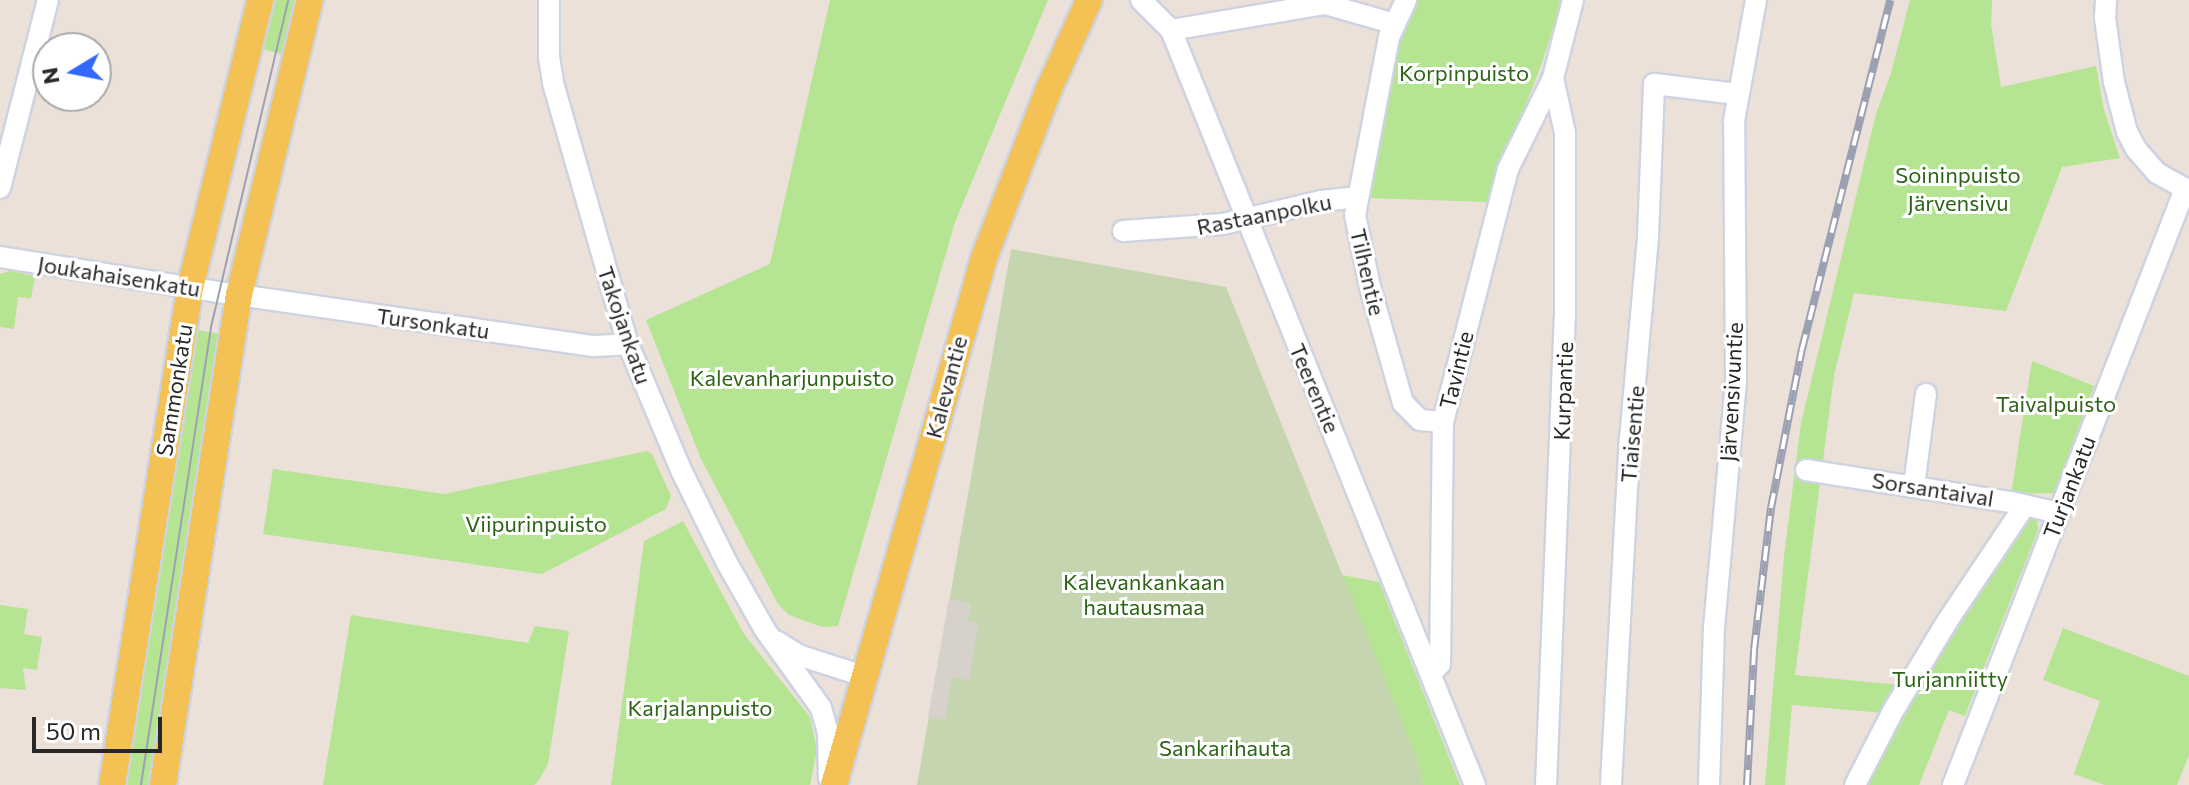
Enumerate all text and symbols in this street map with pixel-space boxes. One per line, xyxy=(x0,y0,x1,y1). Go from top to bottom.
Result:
north arrow xyxy=(32,32,112,112)
park label: Korpinpuisto xyxy=(1399,60,1529,86)
text: N xyxy=(35,65,65,86)
park label: Soininpuisto xyxy=(1895,162,2021,188)
street label: Rastaanpolku xyxy=(1194,188,1334,240)
park label: Järvensivu xyxy=(1908,190,2008,216)
street label: Tilhentie xyxy=(1345,226,1391,318)
street label: Joukahaisenkatu xyxy=(36,250,202,302)
street label: Takojankatu xyxy=(593,263,657,387)
street label: Tursonkatu xyxy=(375,302,491,344)
street label: Järvensivuntie xyxy=(1714,321,1748,463)
street label: Sammonkatu xyxy=(151,322,197,458)
street label: Tavintie xyxy=(1434,328,1478,412)
street label: Kalevantie xyxy=(920,333,972,441)
street label: Teerentie xyxy=(1284,339,1346,437)
street label: Kurpantie xyxy=(1548,341,1578,441)
park label: Kalevanharjunpuisto xyxy=(690,365,894,391)
street label: Tiaisentie xyxy=(1615,384,1649,484)
park label: Taivalpuisto xyxy=(1996,391,2116,417)
street label: Turjankatu xyxy=(2037,432,2101,542)
street label: Sorsantaival xyxy=(1870,466,1996,512)
park label: Viipurinpuisto xyxy=(465,511,607,537)
park label: Kalevankankaan hautausmaa xyxy=(1063,568,1225,620)
park label: Turjanniitty xyxy=(1892,666,2008,692)
park label: Karjalanpuisto xyxy=(628,695,772,721)
scale bar xyxy=(36,701,166,751)
text: 50 m xyxy=(46,716,101,745)
park label: Sankarihauta xyxy=(1159,735,1291,761)

